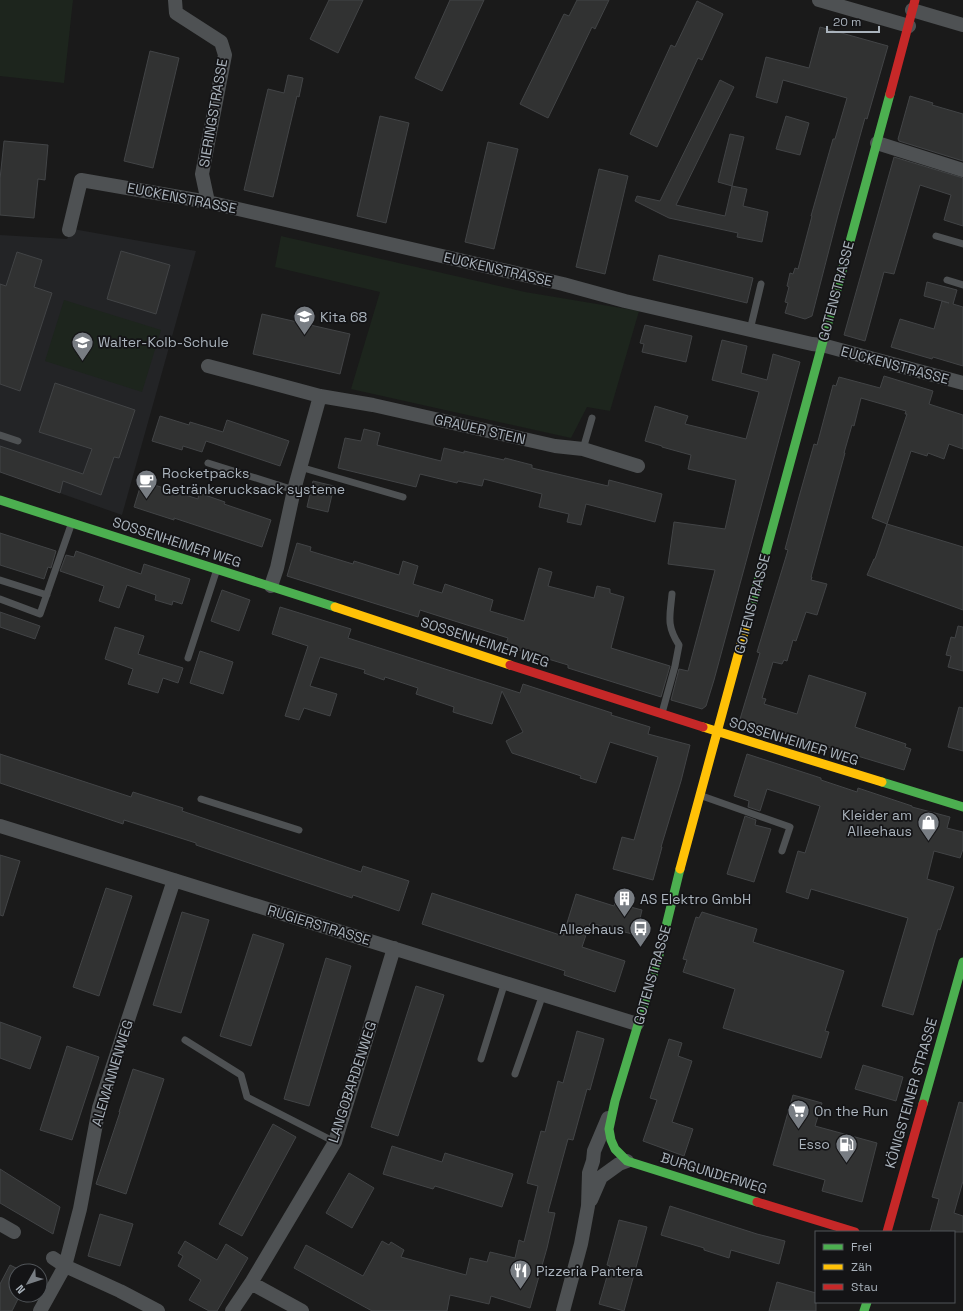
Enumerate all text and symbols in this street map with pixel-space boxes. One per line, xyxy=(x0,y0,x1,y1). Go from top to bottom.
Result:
scale bar xyxy=(827,8,879,34)
text: 20 m xyxy=(833,14,861,30)
street label: SIERINGSTRASSE xyxy=(195,57,231,169)
street label: EUCKENSTRASSE xyxy=(126,179,238,217)
street label: GOTENSTRASSE xyxy=(814,239,858,343)
street label: EUCKENSTRASSE xyxy=(442,248,554,290)
school or university icon: Kita 68 xyxy=(292,304,318,337)
place label: Kita 68 xyxy=(320,308,368,326)
school or university icon: Walter-Kolb-Schule xyxy=(70,329,96,362)
place label: Walter-Kolb-Schule xyxy=(98,333,229,351)
street label: EUCKENSTRASSE xyxy=(839,342,951,388)
street label: GRAUER STEIN xyxy=(433,410,527,448)
place label: Rocketpacks Getränkerucksack systeme xyxy=(162,464,345,498)
cafe icon: Rocketpacks Getränkerucksack systeme xyxy=(133,468,159,501)
street label: SOSSENHEIMER WEG xyxy=(110,513,244,571)
street label: GOTENSTRASSE xyxy=(730,552,774,656)
street label: SOSSENHEIMER WEG xyxy=(418,613,552,671)
street label: SOSSENHEIMER WEG xyxy=(727,713,861,769)
place label: Kleider am Alleehaus xyxy=(842,806,912,840)
shop icon: Kleider am Alleehaus xyxy=(915,810,941,843)
building icon: AS Elektro GmbH xyxy=(612,886,638,919)
place label: AS Elektro GmbH xyxy=(640,890,751,908)
street label: RUGIERSTRASSE xyxy=(265,901,373,949)
bus stop icon: Alleehaus xyxy=(627,916,653,949)
place label: Alleehaus xyxy=(559,920,624,938)
street label: GOTENSTRASSE xyxy=(629,923,675,1027)
street label: KÖNIGSTEINER STRASSE xyxy=(881,1016,941,1170)
street label: ALEMANNENWEG xyxy=(87,1018,137,1128)
street label: LANGOBARDENWEG xyxy=(324,1019,380,1145)
supermarket icon: On the Run xyxy=(786,1098,812,1131)
place label: On the Run xyxy=(814,1102,888,1120)
fuel station icon: Esso xyxy=(833,1131,859,1164)
place label: Esso xyxy=(799,1135,830,1153)
street label: BURGUNDERWEG xyxy=(658,1148,770,1198)
legend xyxy=(815,1231,955,1303)
text: Frei xyxy=(851,1239,872,1255)
restaurant icon: Pizzeria Pantera xyxy=(508,1258,534,1291)
text: Zäh xyxy=(851,1259,872,1275)
place label: Pizzeria Pantera xyxy=(536,1262,643,1280)
north arrow xyxy=(8,1263,48,1303)
text: Stau xyxy=(851,1279,878,1295)
text: N xyxy=(12,1282,28,1297)

